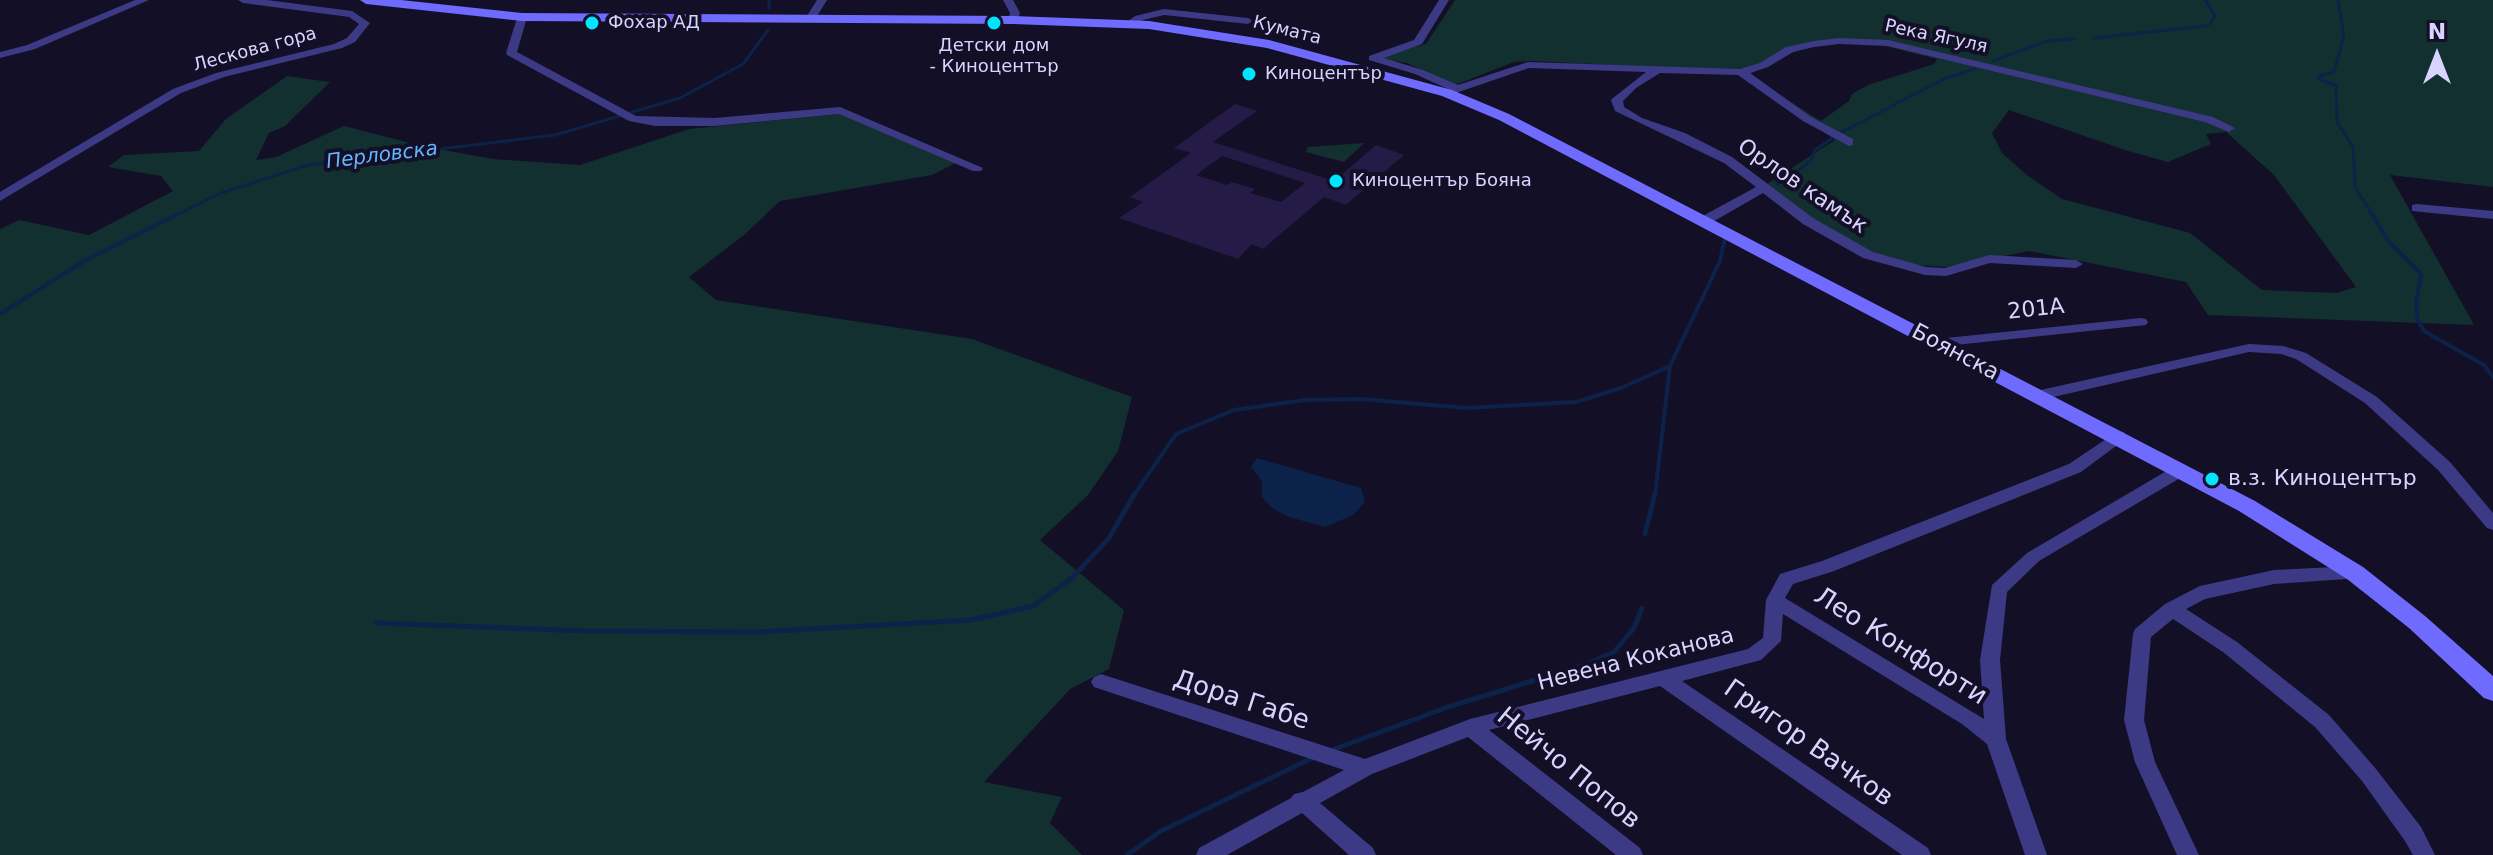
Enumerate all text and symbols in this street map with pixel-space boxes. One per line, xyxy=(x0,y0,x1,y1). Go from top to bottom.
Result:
place label: Фохар АД xyxy=(608,12,700,34)
street label: Кумата xyxy=(1251,12,1323,50)
marker: Фохар АД xyxy=(583,14,601,32)
marker: Детски дом - Киноцентър xyxy=(985,14,1003,32)
street label: Река Ягуля xyxy=(1883,16,1989,58)
north arrow xyxy=(2397,16,2477,96)
text: N xyxy=(2428,19,2446,44)
street label: Лескова гора xyxy=(191,23,319,77)
place label: Детски дом - Киноцентър xyxy=(929,35,1059,78)
place label: Киноцентър xyxy=(1265,63,1382,85)
marker: Киноцентър xyxy=(1240,65,1258,83)
street label: Орлов камък xyxy=(1732,134,1872,240)
water label: Перловска xyxy=(325,137,439,175)
place label: Киноцентър Бояна xyxy=(1352,170,1532,192)
marker: Киноцентър Бояна xyxy=(1327,172,1345,190)
street label: 201А xyxy=(2006,294,2066,326)
street label: Боянска xyxy=(1907,319,2003,387)
place label: в.з. Киноцентър xyxy=(2228,466,2417,492)
marker: в.з. Киноцентър xyxy=(2203,470,2221,488)
street label: Лео Конфорти xyxy=(1808,581,1992,713)
street label: Невена Коканова xyxy=(1535,623,1737,697)
street label: Дора Габе xyxy=(1169,664,1313,738)
street label: Григор Вачков xyxy=(1717,674,1899,814)
street label: Нейчо Попов xyxy=(1490,702,1646,836)

